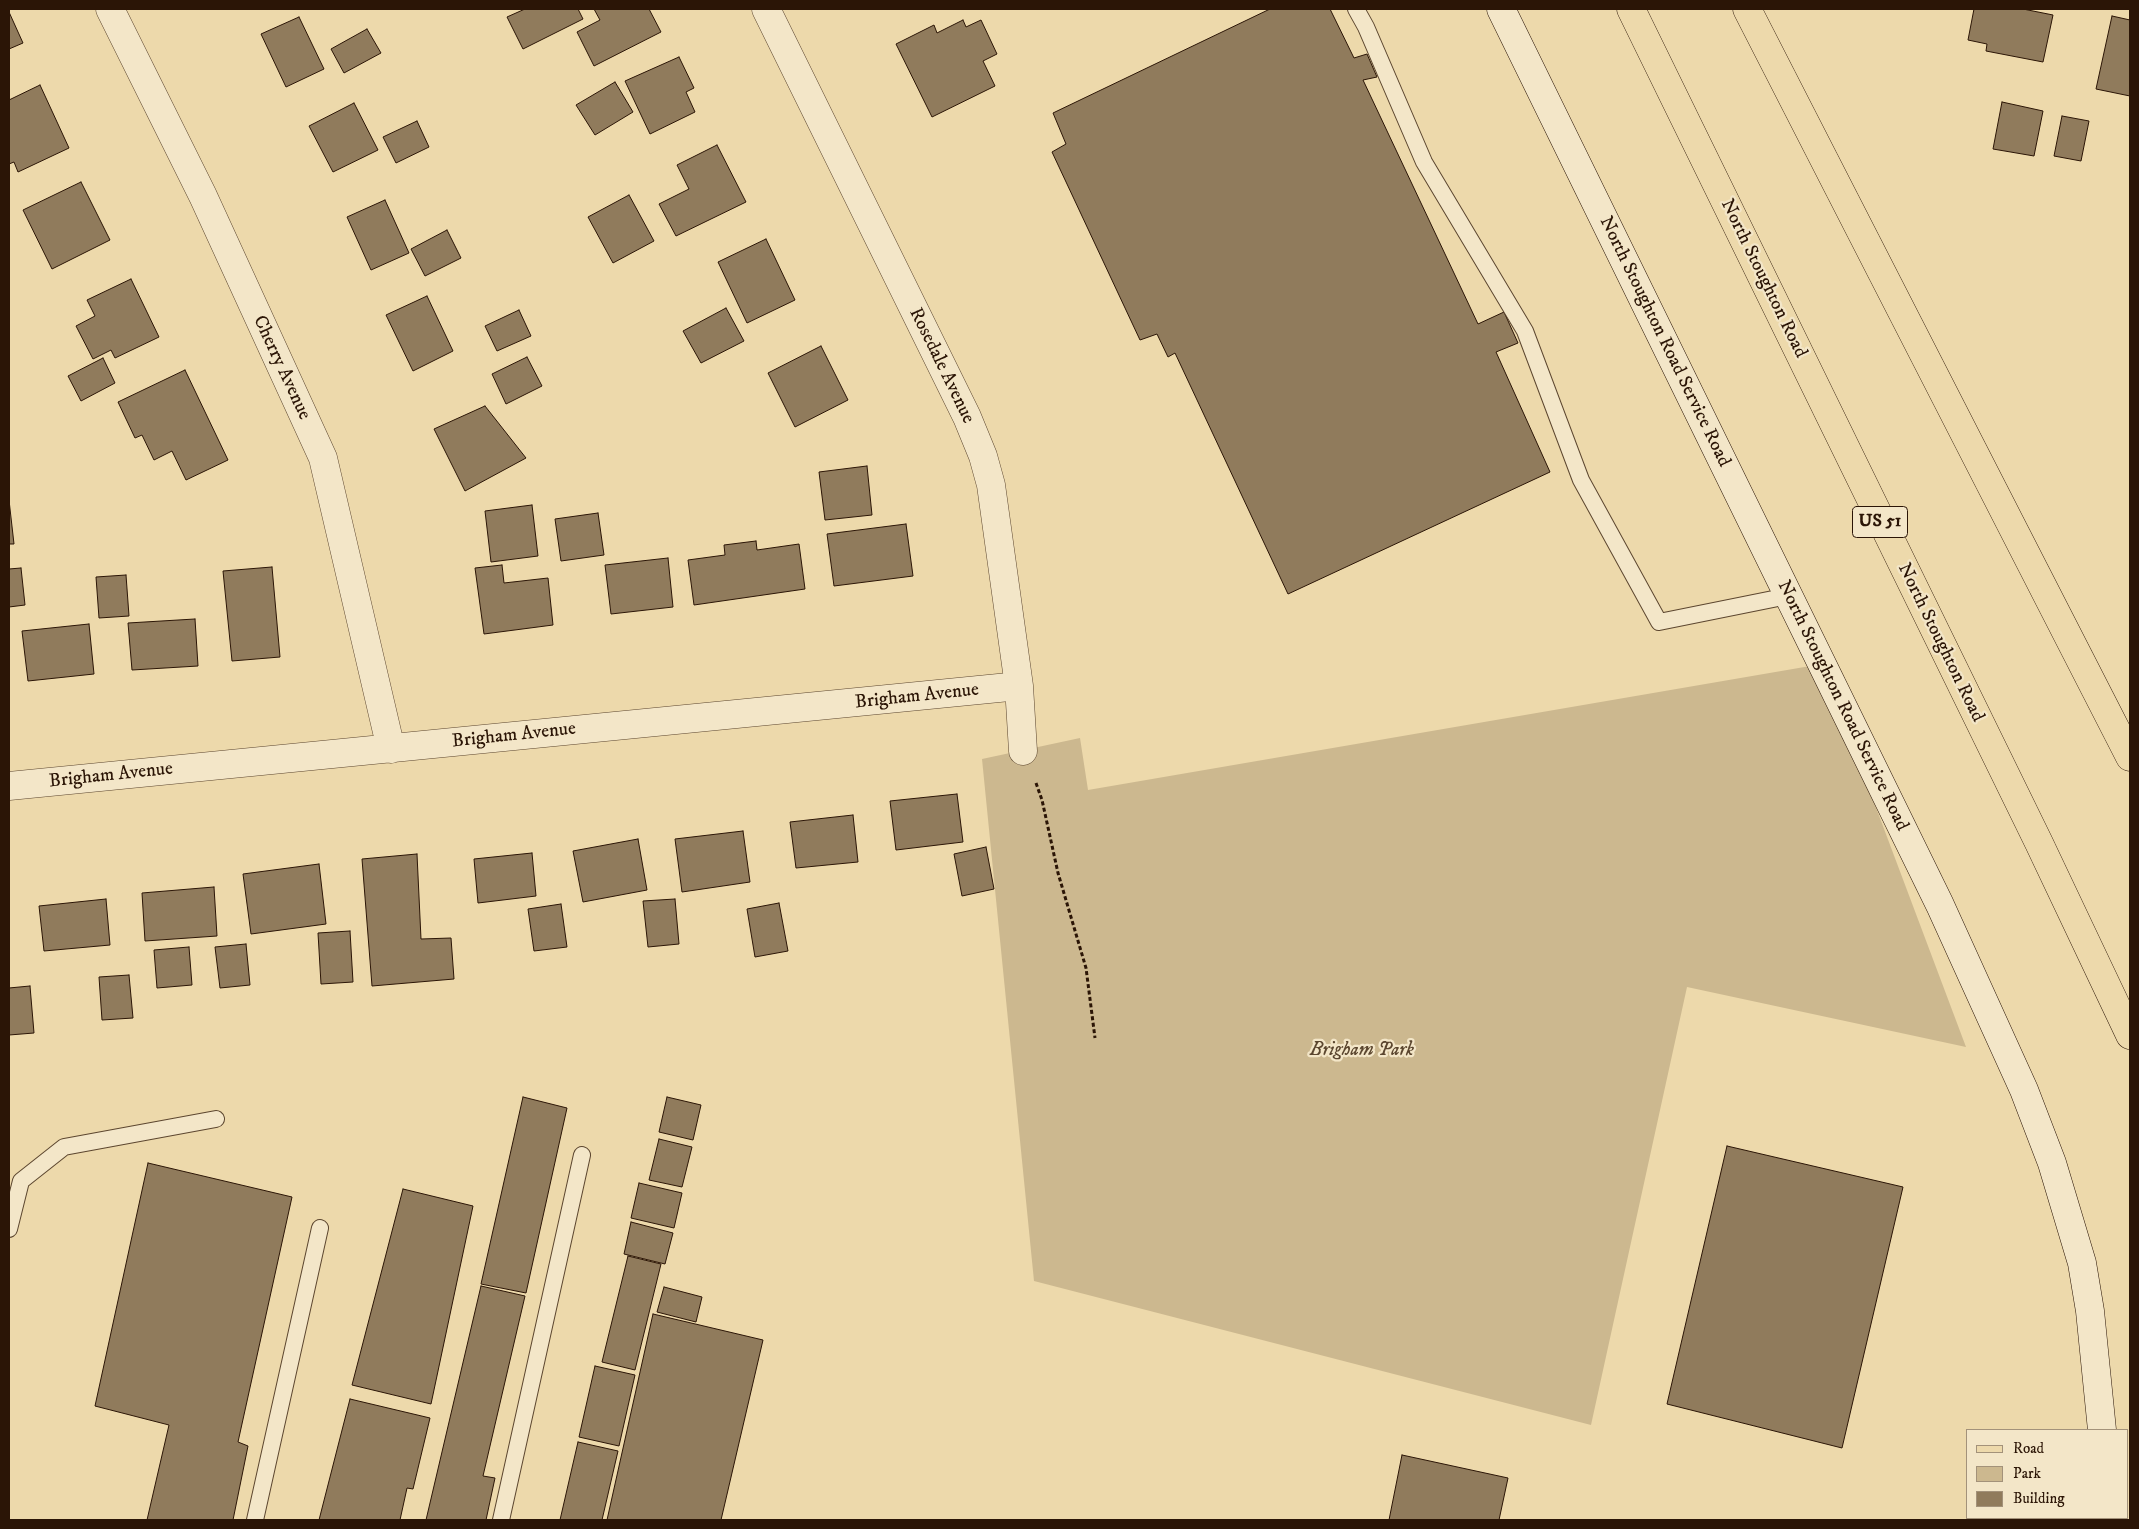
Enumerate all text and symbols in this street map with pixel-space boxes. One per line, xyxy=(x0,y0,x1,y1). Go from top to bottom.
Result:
street label: North Stoughton Road xyxy=(1715,196,1811,362)
street label: North Stoughton Road Service Road xyxy=(1593,213,1735,471)
street label: Rosedale Avenue xyxy=(903,304,979,428)
street label: Cherry Avenue xyxy=(247,312,315,424)
road number: US 51 xyxy=(1852,507,1908,538)
street label: North Stoughton Road xyxy=(1892,560,1988,726)
street label: North Stoughton Road Service Road xyxy=(1771,577,1913,835)
street label: Brigham Avenue xyxy=(854,679,980,715)
street label: Brigham Avenue xyxy=(451,718,577,754)
street label: Brigham Avenue xyxy=(48,758,174,794)
park label: Brigham Park xyxy=(1310,1040,1414,1062)
legend xyxy=(1966,1429,2129,1519)
text: Road xyxy=(2013,1439,2044,1458)
text: Park xyxy=(2013,1464,2041,1483)
text: Building xyxy=(2013,1489,2065,1508)

